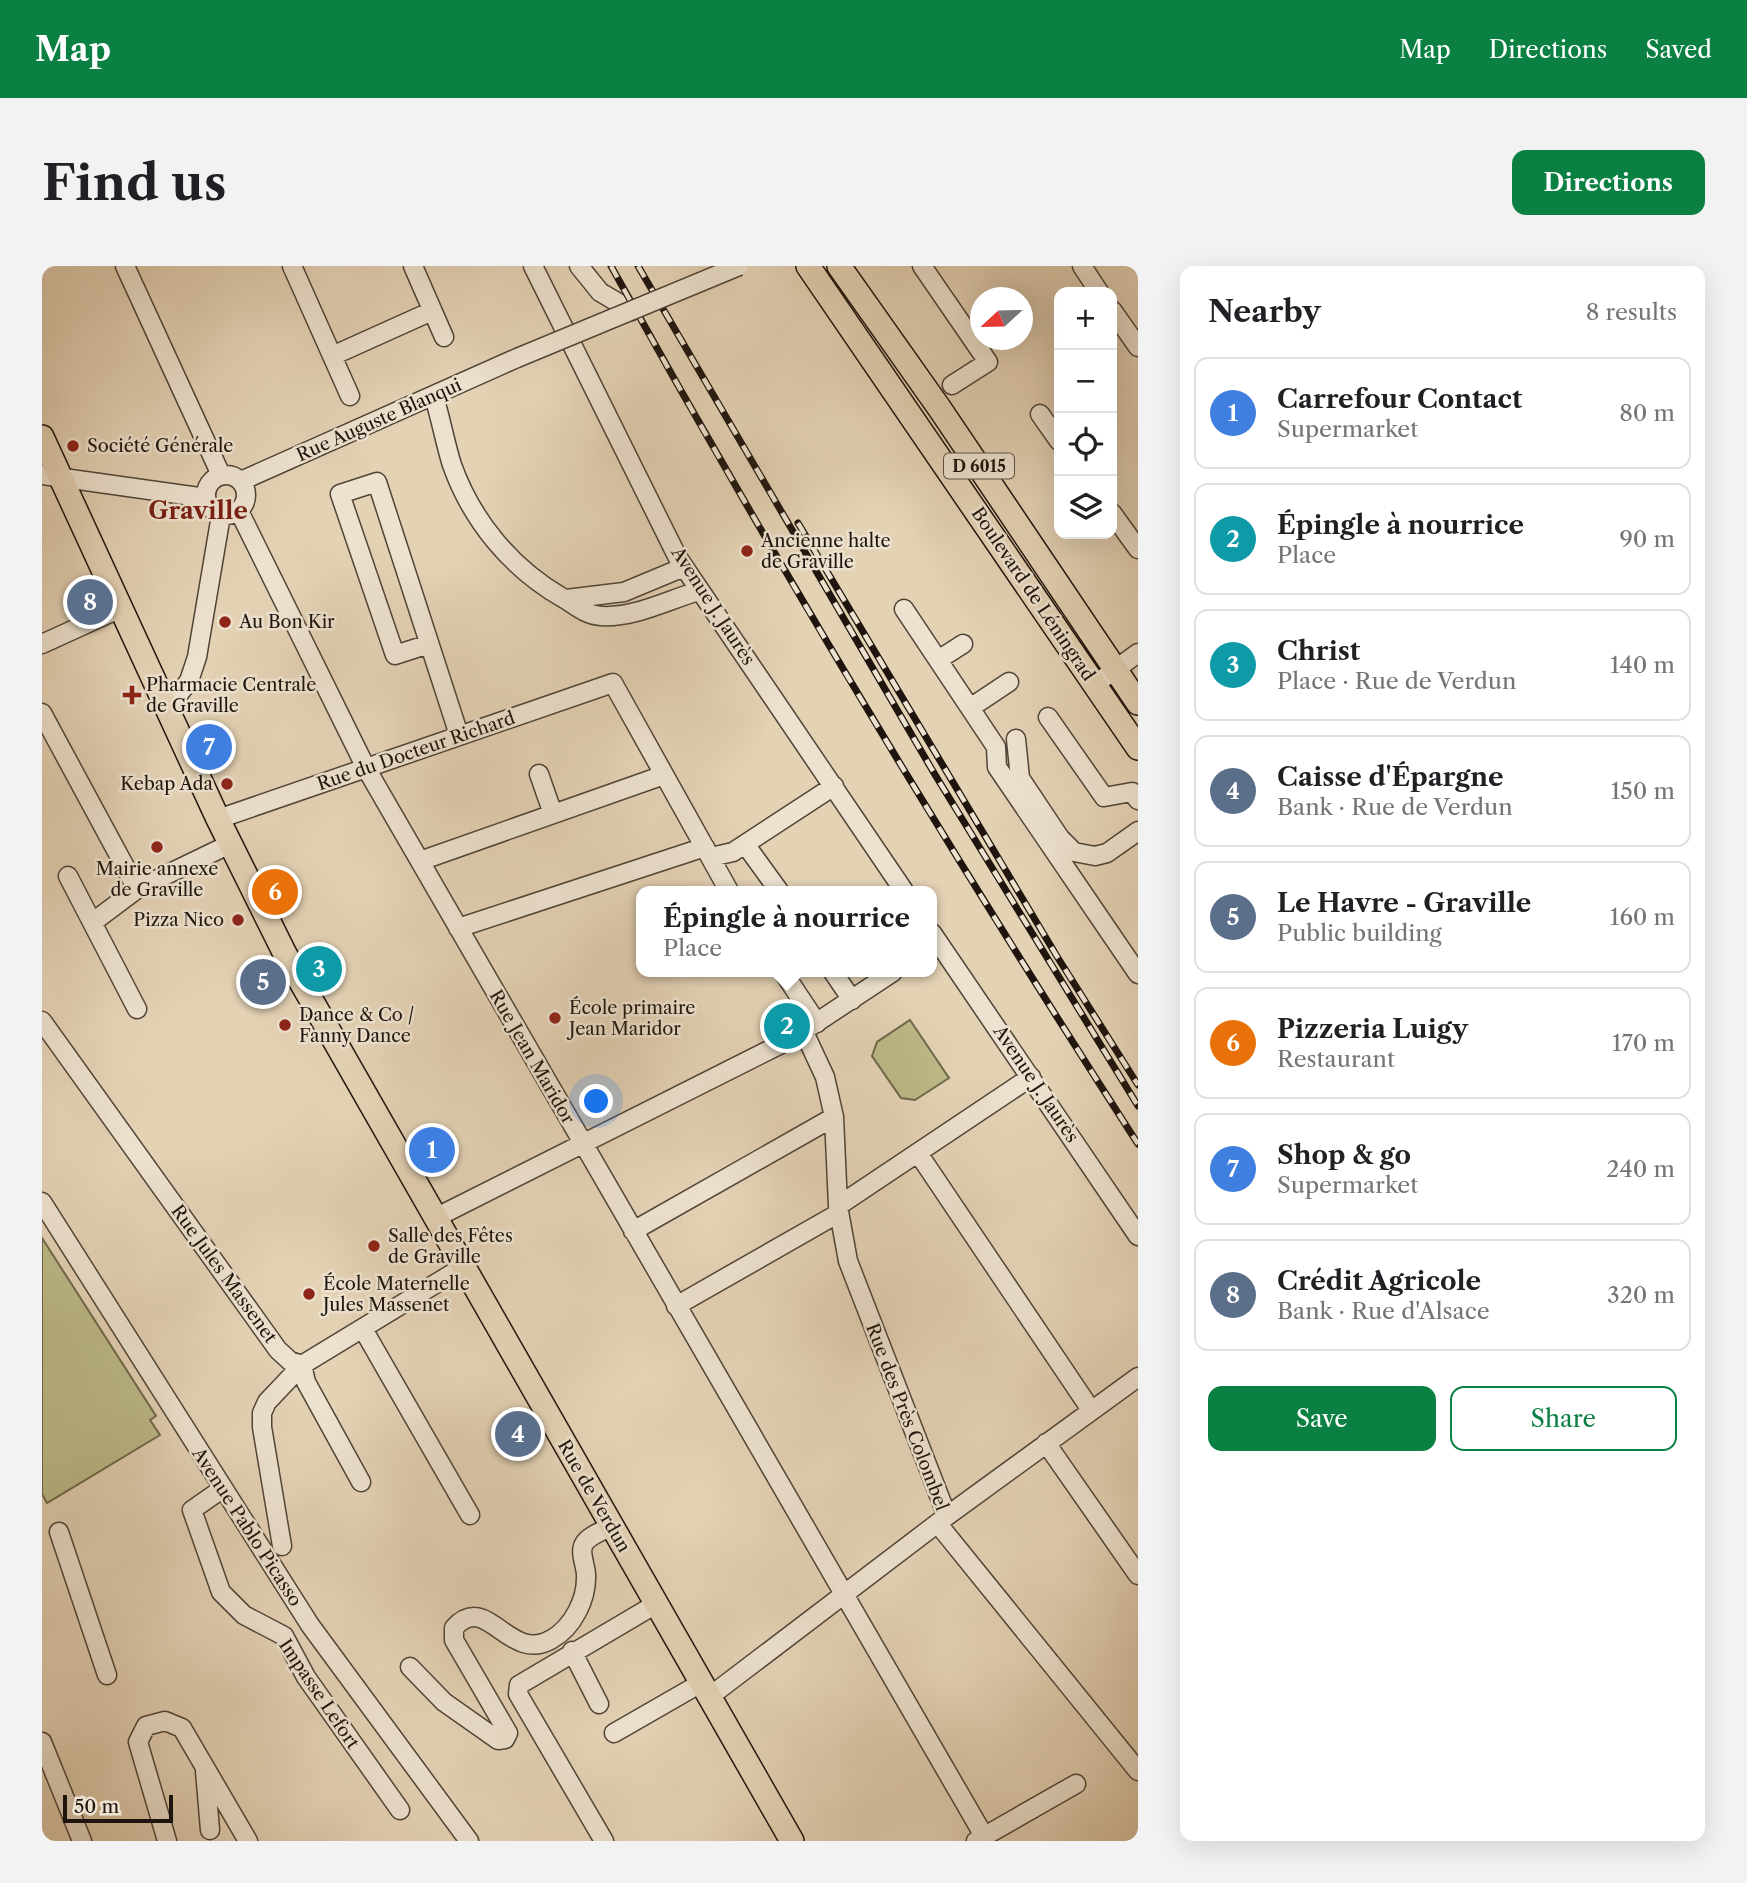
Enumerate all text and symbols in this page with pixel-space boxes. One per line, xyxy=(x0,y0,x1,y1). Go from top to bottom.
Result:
text: Map xyxy=(35,29,111,70)
text: Map xyxy=(1399,35,1451,64)
text: Directions xyxy=(1489,35,1607,64)
text: Saved xyxy=(1645,35,1712,64)
button: Directions xyxy=(1512,150,1705,215)
text: Find us xyxy=(42,152,226,213)
north arrow xyxy=(970,287,1033,350)
map controls xyxy=(1054,287,1117,539)
button: + xyxy=(1054,287,1117,350)
text: Nearby xyxy=(1208,293,1321,330)
text: 8 results xyxy=(1586,298,1677,326)
button: − xyxy=(1054,350,1117,413)
street label: Rue Auguste Blanqui xyxy=(293,374,465,466)
text: Carrefour Contact xyxy=(1277,383,1522,415)
text: 1 xyxy=(1228,399,1238,427)
text: 80 m xyxy=(1619,399,1675,427)
button: locate xyxy=(1054,413,1117,476)
text: Supermarket xyxy=(1277,415,1418,443)
place label: Société Générale xyxy=(87,435,233,457)
marker: Société Générale xyxy=(65,438,81,454)
road number: D 6015 xyxy=(944,454,1014,478)
button: layers xyxy=(1054,476,1117,539)
district label: Graville xyxy=(148,496,248,525)
street label: Boulevard de Léningrad xyxy=(967,503,1099,685)
text: Épingle à nourrice xyxy=(1277,509,1524,541)
text: 2 xyxy=(1226,525,1240,553)
text: 90 m xyxy=(1619,525,1675,553)
place label: Ancienne halte de Graville xyxy=(760,530,891,573)
text: Place xyxy=(1277,541,1336,569)
street label: Avenue J. Jaurès xyxy=(666,542,759,669)
marker: Ancienne halte de Graville xyxy=(739,543,755,559)
pin: 8 xyxy=(67,576,113,628)
place label: Au Bon Kir xyxy=(238,611,335,633)
marker: Au Bon Kir xyxy=(217,614,233,630)
text: Christ xyxy=(1277,635,1360,667)
text: 3 xyxy=(1227,651,1240,679)
text: 140 m xyxy=(1610,651,1675,679)
text: Place · Rue de Verdun xyxy=(1277,667,1516,695)
place label: Pharmacie Centrale de Graville xyxy=(146,674,316,717)
marker: Pharmacie Centrale de Graville xyxy=(124,687,140,703)
street label: Rue du Docteur Richard xyxy=(314,707,518,795)
pin: 7 xyxy=(186,721,232,773)
text: Caisse d'Épargne xyxy=(1277,761,1504,793)
place label: Kebap Ada xyxy=(120,773,213,795)
marker: Kebap Ada xyxy=(219,776,235,792)
text: 4 xyxy=(1226,777,1240,805)
text: 150 m xyxy=(1611,777,1675,805)
text: Bank · Rue de Verdun xyxy=(1277,793,1513,821)
marker: Mairie annexe de Graville xyxy=(149,839,165,855)
place label: Mairie annexe de Graville xyxy=(96,858,218,901)
pin: 6 xyxy=(252,866,298,918)
popup xyxy=(636,886,937,977)
text: Le Havre - Graville xyxy=(1277,887,1531,919)
text: Épingle à nourrice xyxy=(663,902,910,934)
text: 5 xyxy=(1227,903,1239,931)
text: 160 m xyxy=(1610,903,1675,931)
place label: Pizza Nico xyxy=(133,909,224,931)
marker: Pizza Nico xyxy=(230,912,246,928)
text: Public building xyxy=(1277,919,1442,947)
text: Place xyxy=(663,934,722,962)
pin: 3 xyxy=(296,943,342,995)
pin: 5 xyxy=(240,956,286,1008)
street label: Rue Jean Maridor xyxy=(485,986,580,1128)
place label: École primaire Jean Maridor xyxy=(566,996,695,1040)
pin: 2 xyxy=(764,1000,810,1052)
place label: Dance & Co / Fanny Dance xyxy=(299,1004,414,1047)
marker: École primaire Jean Maridor xyxy=(547,1010,563,1026)
text: Pizzeria Luigy xyxy=(1277,1013,1468,1045)
marker: Dance & Co / Fanny Dance xyxy=(277,1017,293,1033)
street label: Avenue J. Jaurès xyxy=(988,1020,1083,1147)
text: 6 xyxy=(1226,1029,1240,1057)
text: 170 m xyxy=(1612,1029,1675,1057)
text: Restaurant xyxy=(1277,1045,1395,1073)
your location xyxy=(579,1084,613,1118)
pin: 1 xyxy=(409,1124,455,1176)
text: Shop & go xyxy=(1277,1139,1411,1171)
text: 7 xyxy=(1227,1155,1239,1183)
text: 240 m xyxy=(1606,1155,1675,1183)
text: Supermarket xyxy=(1277,1171,1418,1199)
street label: Rue Jules Massenet xyxy=(166,1201,282,1348)
place label: Salle des Fêtes de Graville xyxy=(388,1225,513,1268)
marker: Salle des Fêtes de Graville xyxy=(366,1238,382,1254)
text: Crédit Agricole xyxy=(1277,1265,1481,1297)
place label: École Maternelle Jules Massenet xyxy=(320,1272,470,1316)
text: 8 xyxy=(1226,1281,1240,1309)
text: 320 m xyxy=(1607,1281,1675,1309)
marker: École Maternelle Jules Massenet xyxy=(301,1286,317,1302)
text: Bank · Rue d'Alsace xyxy=(1277,1297,1490,1325)
street label: Rue des Près Colombel xyxy=(861,1320,953,1514)
button: Save xyxy=(1208,1386,1436,1451)
button: Share xyxy=(1450,1386,1677,1451)
pin: 4 xyxy=(495,1408,541,1460)
street label: Rue de Verdun xyxy=(553,1436,635,1556)
street label: Avenue Pablo Picasso xyxy=(187,1443,307,1611)
street label: Impasse Lefort xyxy=(274,1635,364,1754)
scale bar xyxy=(63,1792,173,1824)
text: 50 m xyxy=(74,1795,119,1818)

